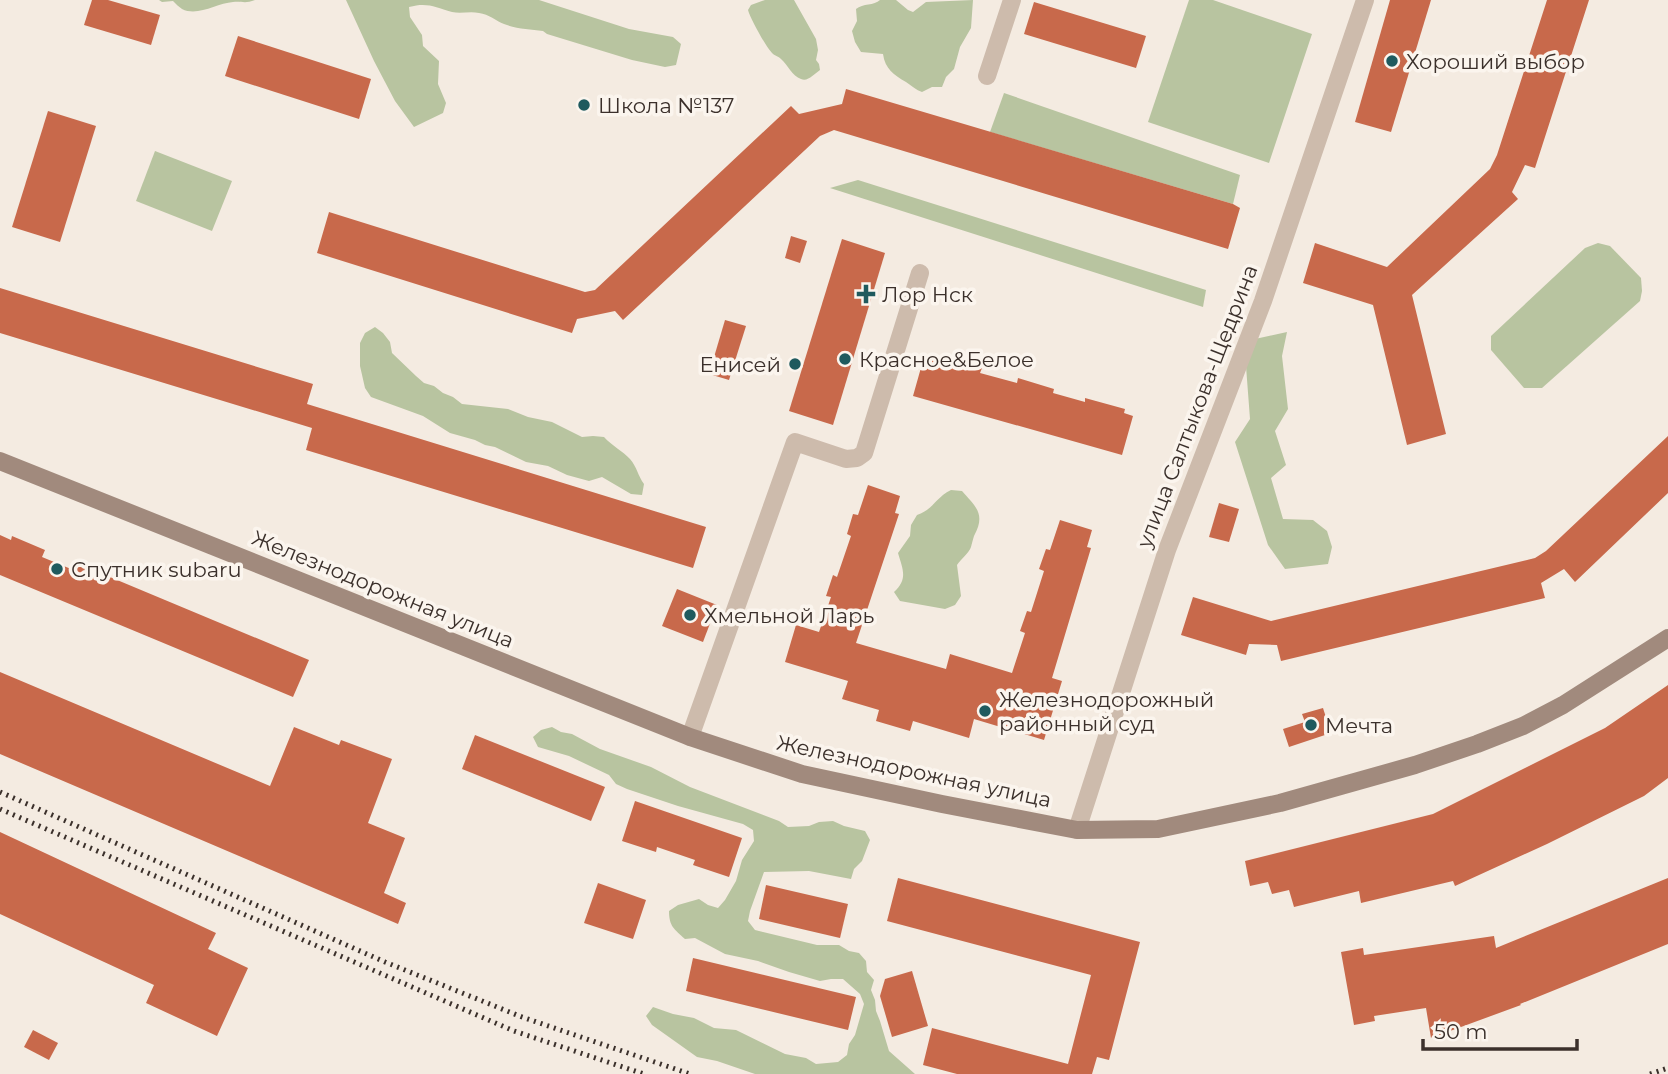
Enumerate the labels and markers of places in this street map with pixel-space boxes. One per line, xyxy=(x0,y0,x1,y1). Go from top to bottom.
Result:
place label: Хороший выбор xyxy=(1406,49,1585,74)
marker: Хороший выбор xyxy=(1384,53,1400,69)
place label: Школа №137 xyxy=(598,93,734,118)
marker: Школа №137 xyxy=(576,97,592,113)
place label: Лор Нск xyxy=(882,282,973,307)
marker: Лор Нск xyxy=(856,284,876,304)
place label: Красное&Белое xyxy=(859,347,1034,372)
marker: Красное&Белое xyxy=(837,351,853,367)
place label: Енисей xyxy=(699,352,781,377)
marker: Енисей xyxy=(787,356,803,372)
place label: Спутник subaru xyxy=(71,557,242,582)
marker: Спутник subaru xyxy=(49,561,65,577)
place label: Хмельной Ларь xyxy=(704,603,874,628)
marker: Хмельной Ларь xyxy=(682,607,698,623)
place label: Железнодорожный районный суд xyxy=(999,687,1214,736)
marker: Железнодорожный районный суд xyxy=(977,703,993,719)
place label: Мечта xyxy=(1325,713,1393,738)
marker: Мечта xyxy=(1303,717,1319,733)

